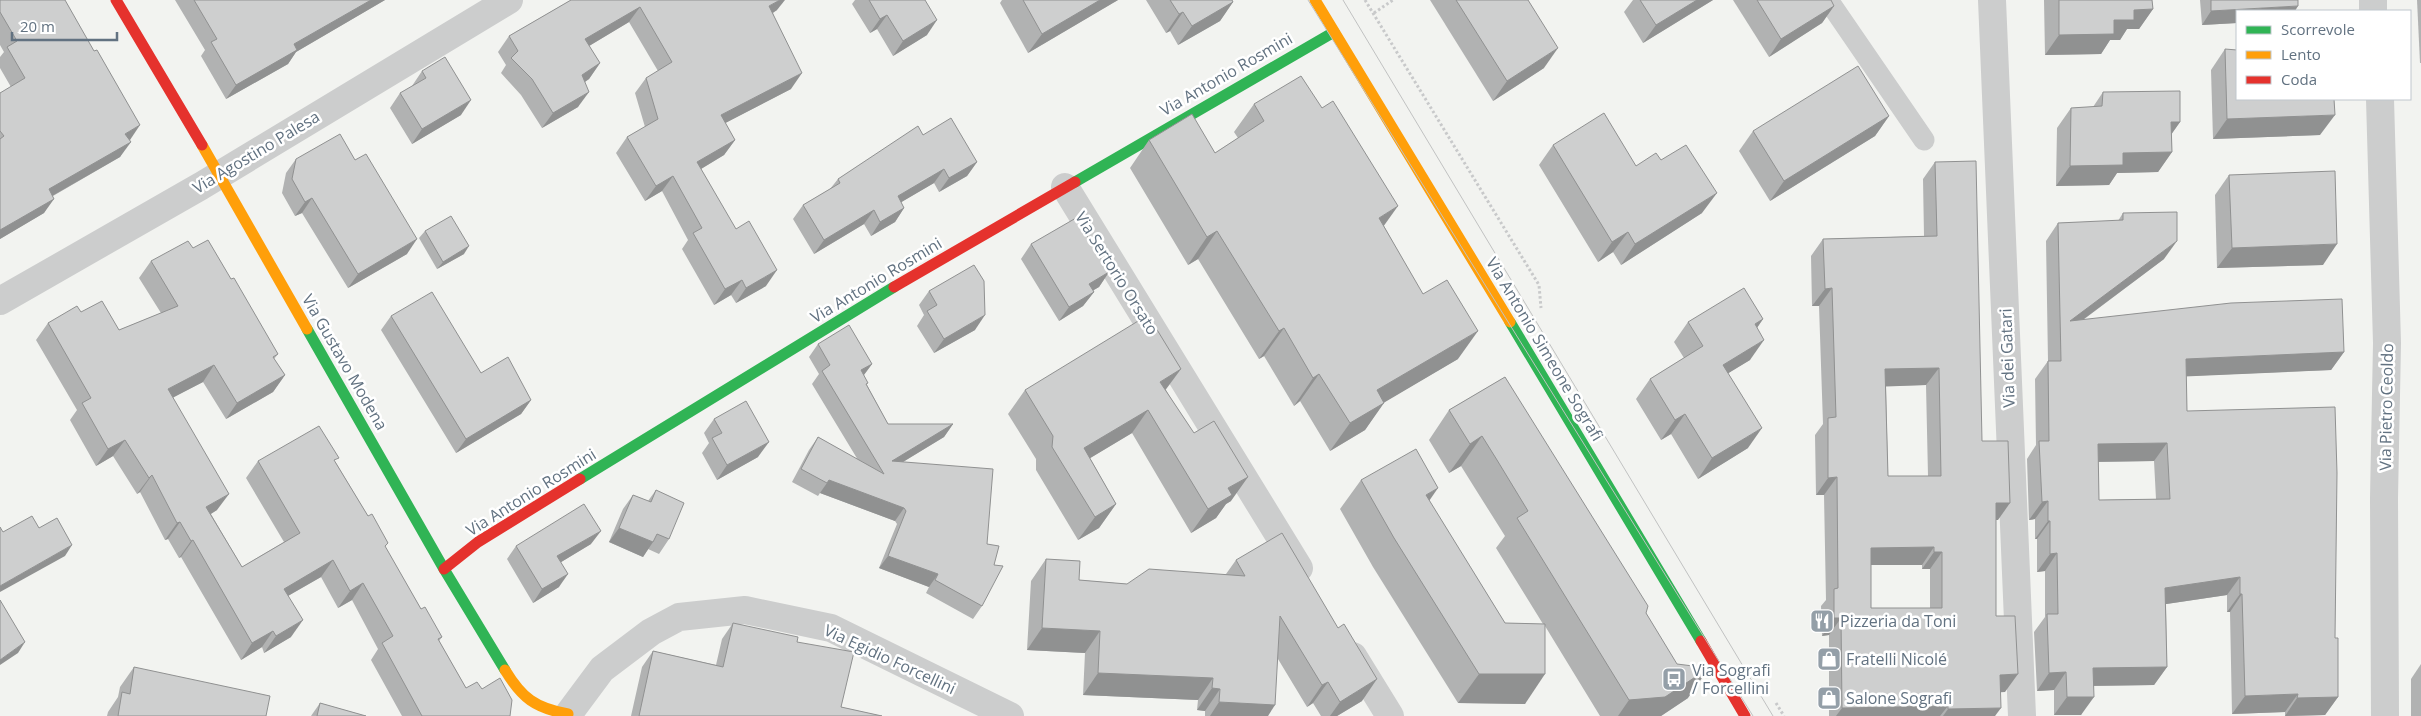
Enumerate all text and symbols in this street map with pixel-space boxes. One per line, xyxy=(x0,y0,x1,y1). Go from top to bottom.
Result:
scale bar xyxy=(12,10,118,42)
legend xyxy=(2236,10,2411,100)
text: 20 m xyxy=(20,16,55,36)
text: Scorrevole xyxy=(2281,19,2355,39)
street label: Via Antonio Rosmini xyxy=(1156,27,1296,121)
text: Lento xyxy=(2281,44,2321,64)
text: Coda xyxy=(2281,69,2317,89)
street label: Via Agostino Palesa xyxy=(189,105,323,199)
street label: Via Sertorio Orsato xyxy=(1070,207,1164,339)
street label: Via Antonio Rosmini xyxy=(806,232,946,328)
street label: Via Antonio Simeone Sografi xyxy=(1481,253,1609,445)
street label: Via Gustavo Modena xyxy=(297,290,393,434)
street label: Via dei Gatari xyxy=(1994,308,2020,408)
street label: Via Pietro Ceoldo xyxy=(2374,343,2398,471)
street label: Via Antonio Rosmini xyxy=(462,443,600,541)
restaurant icon: Pizzeria da Toni xyxy=(1809,608,1835,634)
place label: Pizzeria da Toni xyxy=(1840,610,1956,632)
street label: Via Egidio Forcellini xyxy=(821,619,959,699)
shop icon: Fratelli Nicolé xyxy=(1816,646,1842,672)
place label: Fratelli Nicolé xyxy=(1846,648,1947,670)
place label: Via Sografi / Forcellini xyxy=(1692,659,1771,699)
bus stop icon: Via Sografi / Forcellini xyxy=(1661,666,1687,692)
shop icon: Salone Sografi xyxy=(1816,685,1842,711)
place label: Salone Sografi xyxy=(1846,687,1952,709)

